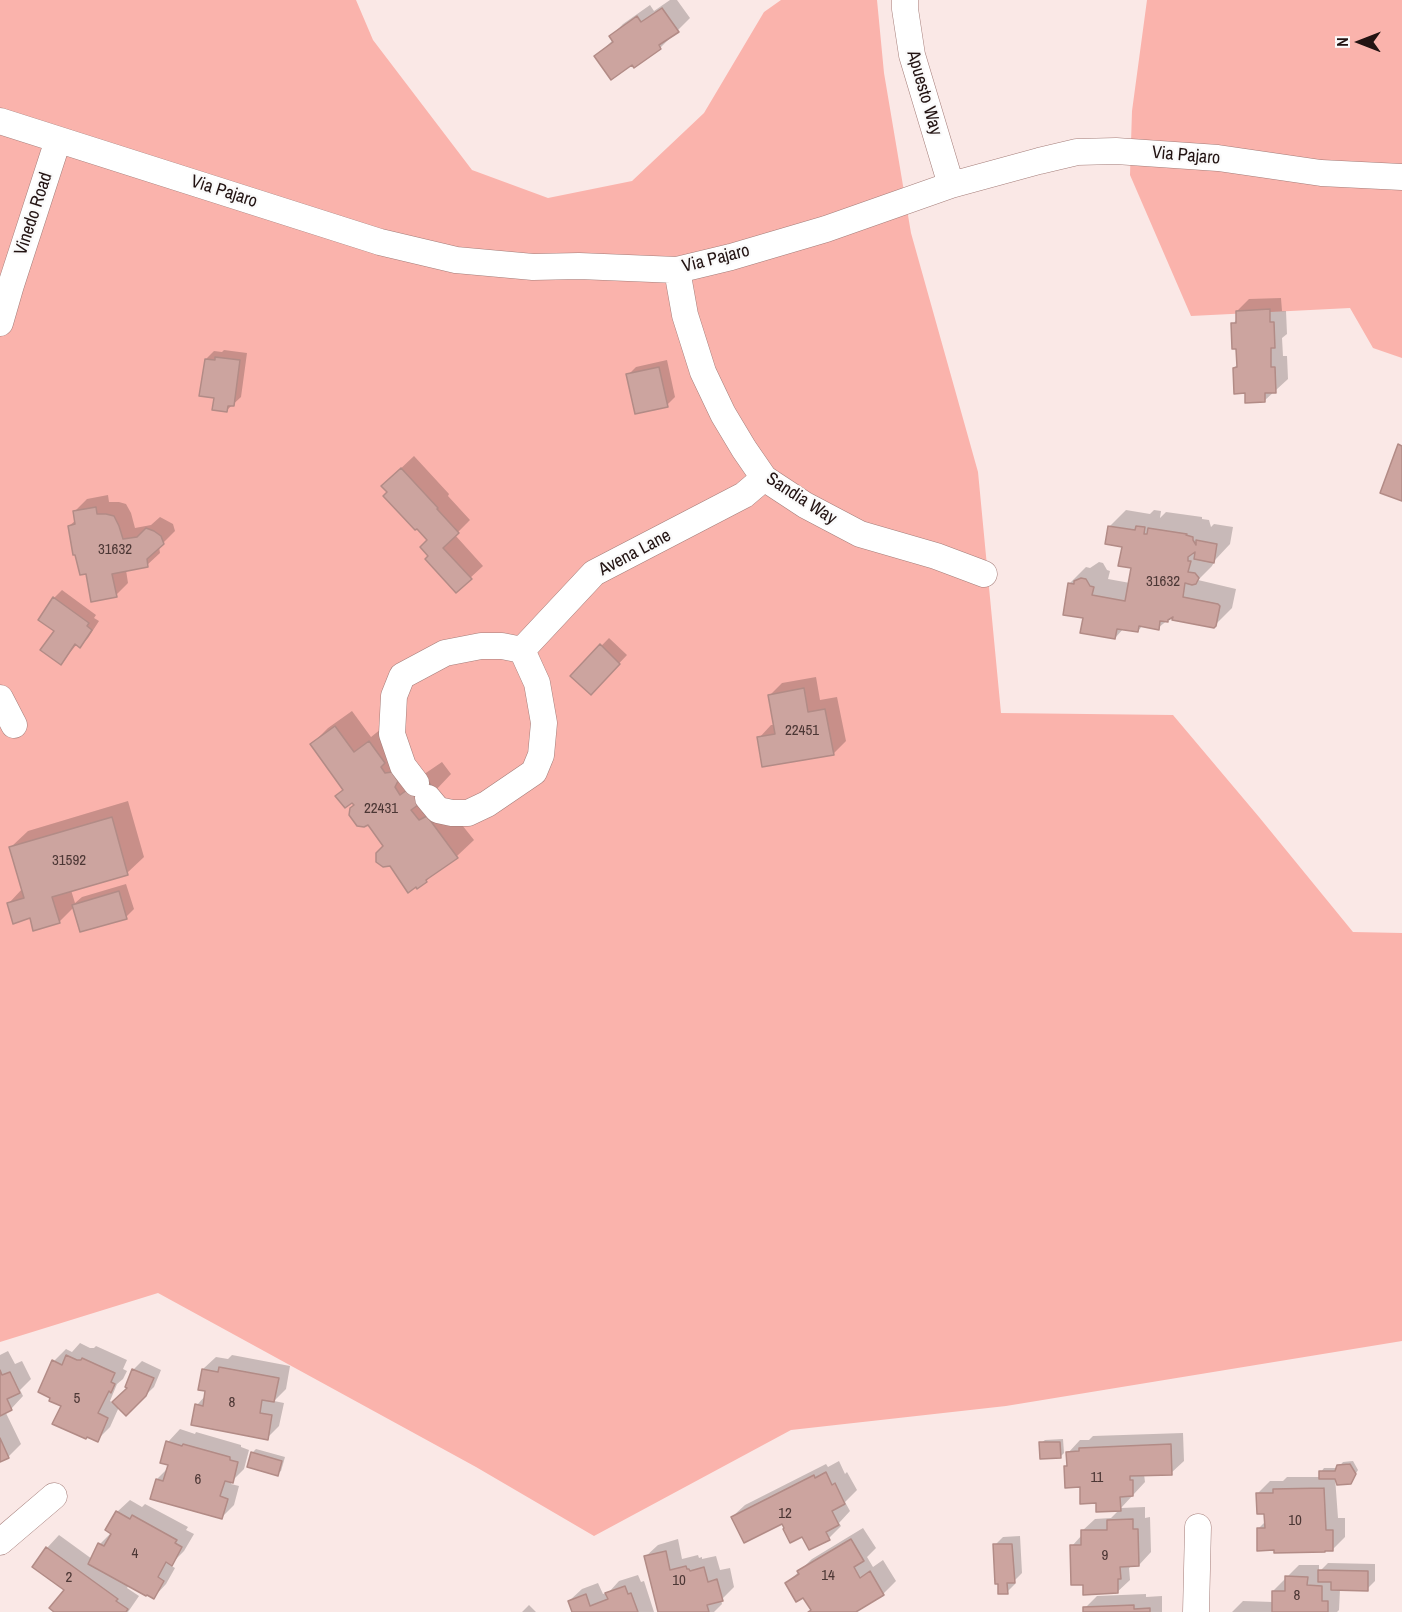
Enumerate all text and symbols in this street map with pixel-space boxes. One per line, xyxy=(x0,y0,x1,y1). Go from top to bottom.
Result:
north arrow xyxy=(1330,12,1390,72)
text: N xyxy=(1331,37,1353,47)
street label: Apuesto Way xyxy=(902,48,946,138)
street label: Via Pajaro xyxy=(1151,142,1221,170)
street label: Vinedo Road xyxy=(10,170,58,258)
street label: Via Pajaro xyxy=(188,171,260,213)
street label: Via Pajaro xyxy=(680,240,752,278)
street label: Sandia Way xyxy=(762,468,840,530)
street label: Avena Lane xyxy=(595,525,675,581)
house number: 31632 xyxy=(98,541,132,559)
house number: 31632 xyxy=(1146,573,1180,591)
house number: 22451 xyxy=(785,722,819,740)
house number: 22431 xyxy=(364,800,398,818)
house number: 31592 xyxy=(52,852,86,870)
house number: 5 xyxy=(74,1390,80,1408)
house number: 8 xyxy=(229,1394,235,1412)
house number: 11 xyxy=(1091,1469,1103,1487)
house number: 6 xyxy=(195,1471,201,1489)
house number: 12 xyxy=(778,1505,792,1523)
house number: 10 xyxy=(1288,1512,1302,1530)
house number: 4 xyxy=(132,1545,138,1563)
house number: 9 xyxy=(1102,1547,1108,1565)
house number: 14 xyxy=(821,1567,835,1585)
house number: 2 xyxy=(66,1569,72,1587)
house number: 10 xyxy=(672,1572,686,1590)
house number: 8 xyxy=(1294,1587,1300,1605)

